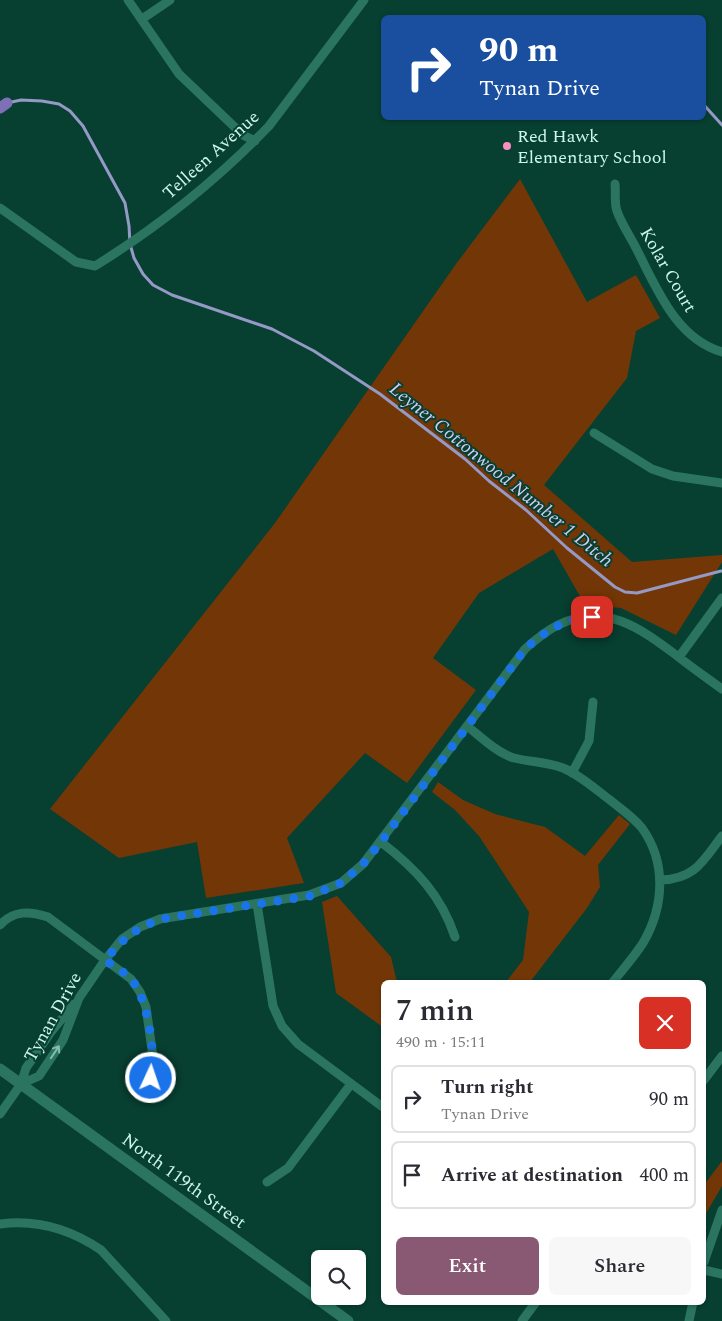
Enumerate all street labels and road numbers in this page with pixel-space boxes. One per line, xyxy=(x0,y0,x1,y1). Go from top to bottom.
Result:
street label: Telleen Avenue xyxy=(157,104,265,206)
street label: Kolar Court xyxy=(633,222,703,318)
street label: Tynan Drive xyxy=(17,967,89,1067)
street label: North 119th Street xyxy=(116,1127,252,1235)

